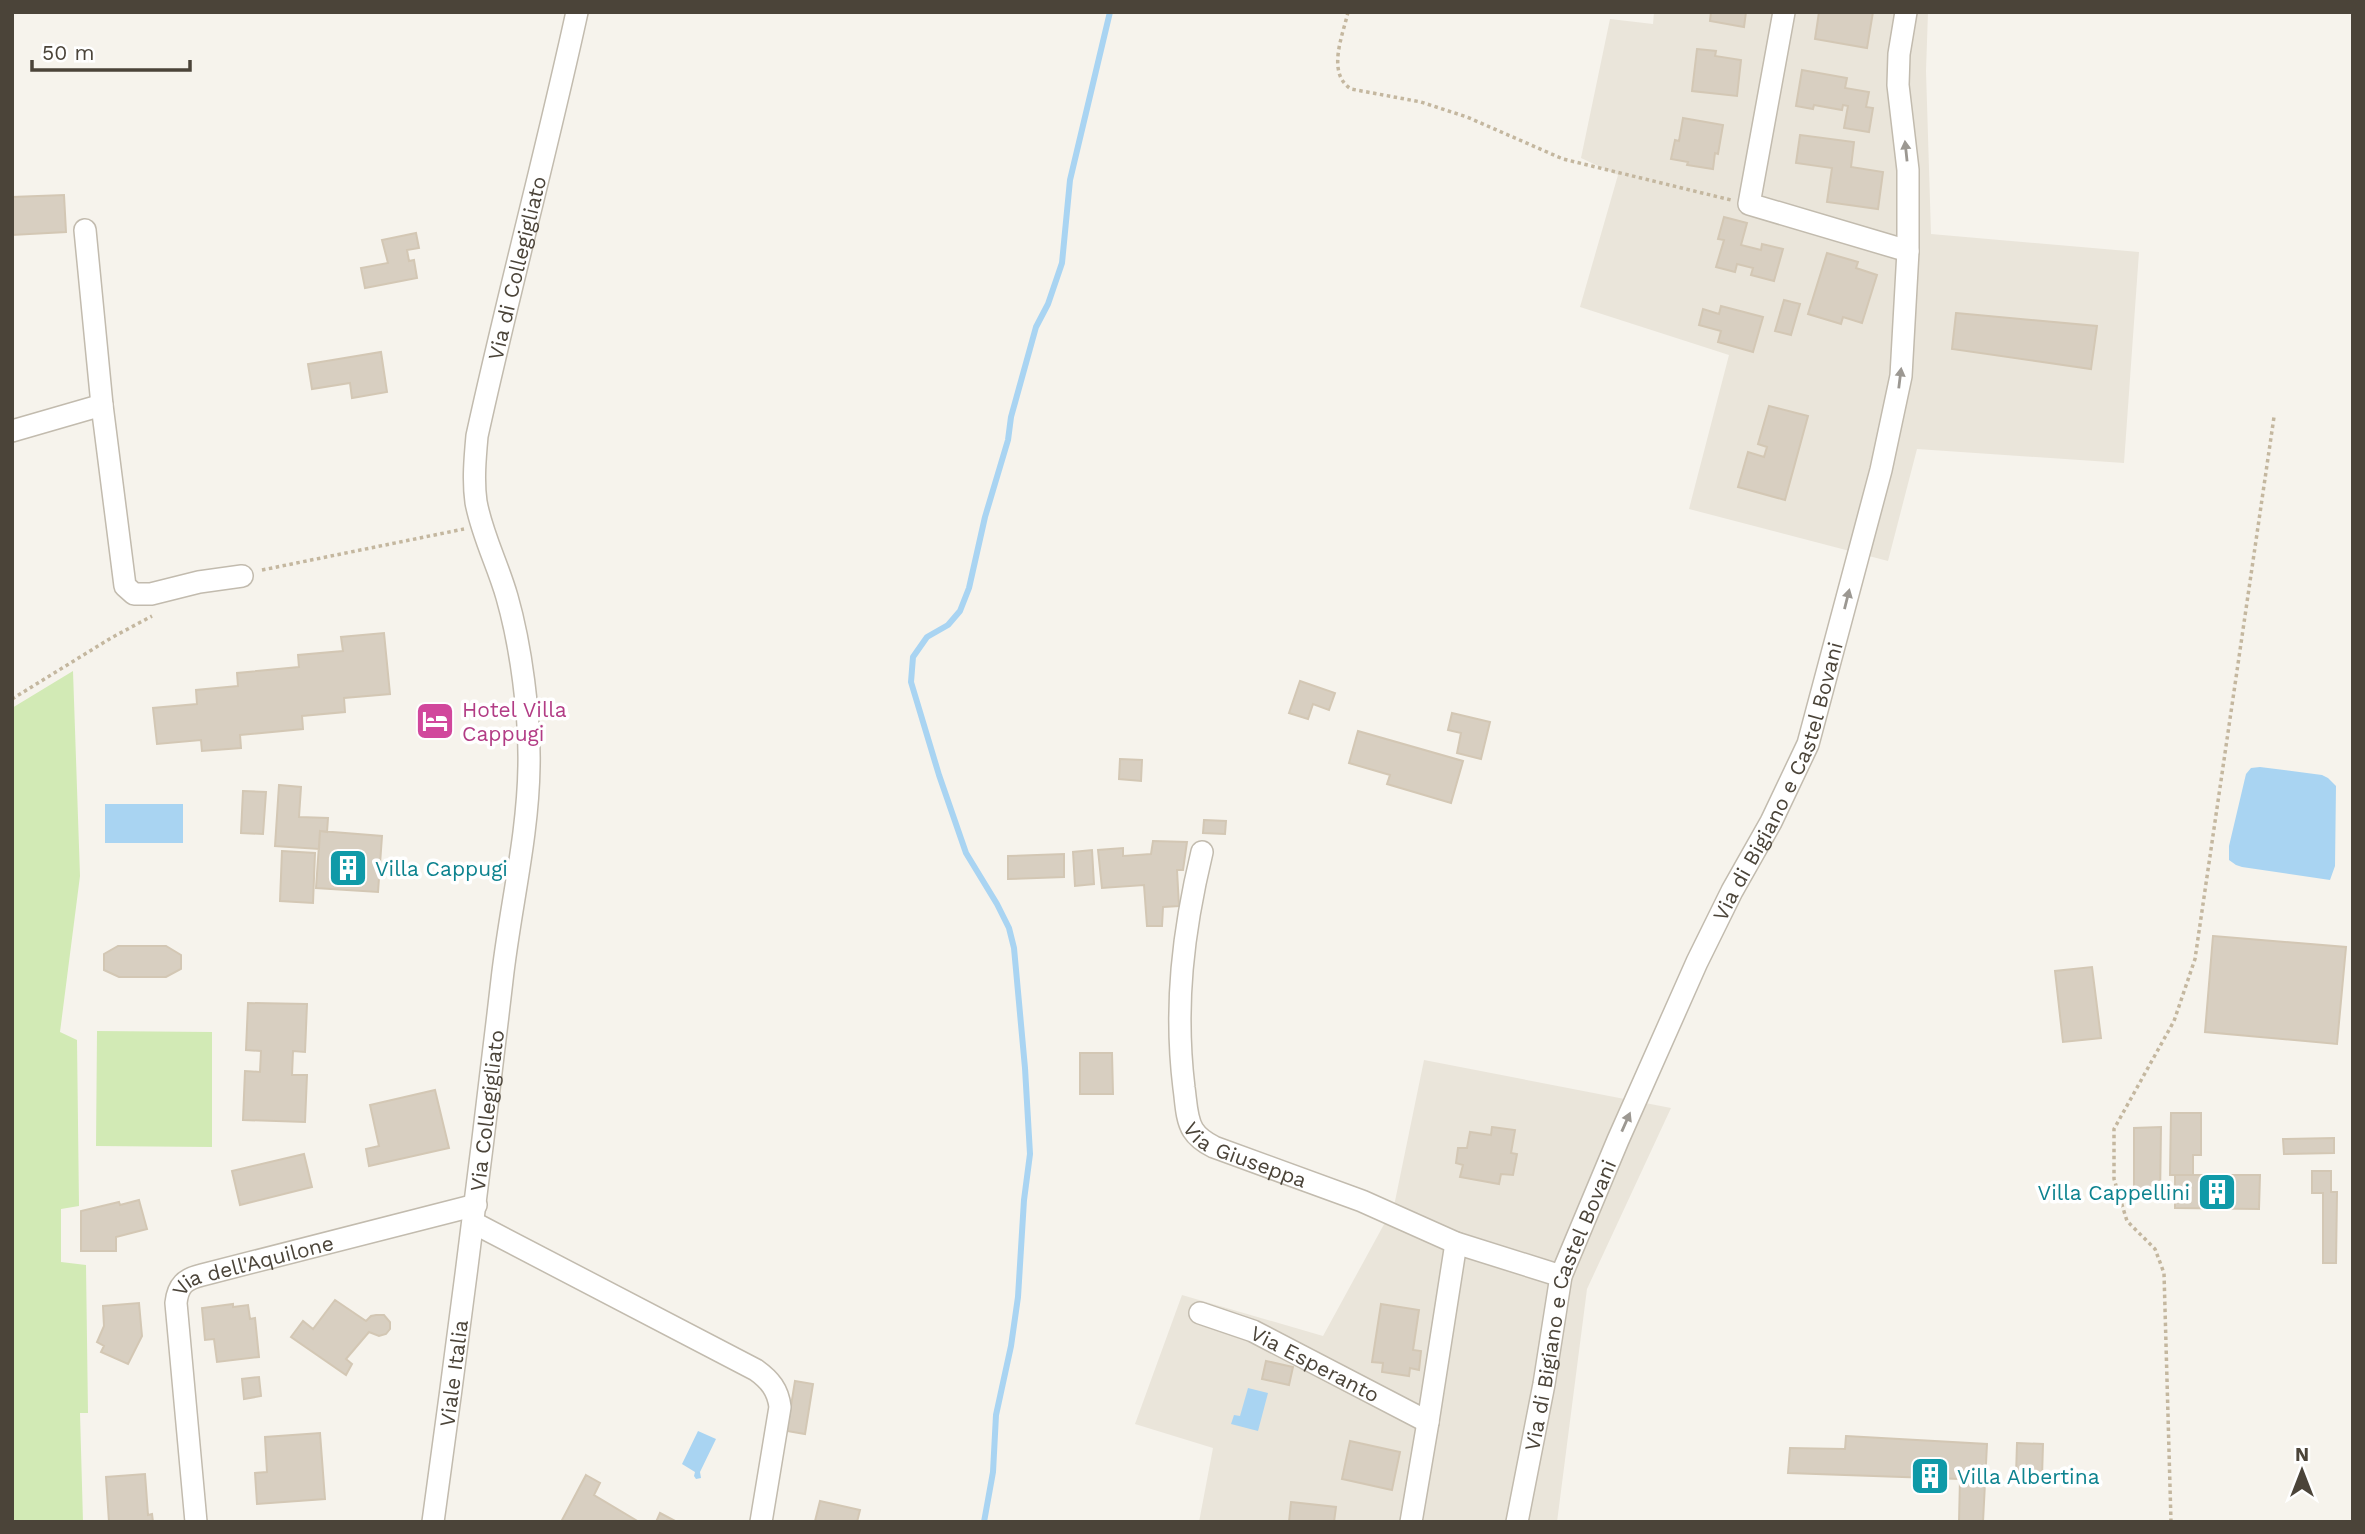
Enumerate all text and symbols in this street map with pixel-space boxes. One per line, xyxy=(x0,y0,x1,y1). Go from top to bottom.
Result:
scale bar xyxy=(32,28,189,72)
text: 50 m xyxy=(42,40,94,65)
one-way arrow xyxy=(1901,140,1912,162)
street label: Via di Collegigliato xyxy=(482,173,551,362)
one-way arrow xyxy=(1894,367,1905,389)
one-way arrow xyxy=(1842,588,1853,610)
street label: Via di Bigiano e Castel Bovani xyxy=(1707,639,1847,925)
place label: Hotel Villa Cappugi xyxy=(462,697,567,746)
hotel icon: Hotel Villa Cappugi xyxy=(414,700,456,742)
building icon: Villa Cappugi xyxy=(327,847,369,889)
place label: Villa Cappugi xyxy=(375,856,508,881)
street label: Via Collegigliato xyxy=(464,1028,509,1193)
one-way arrow xyxy=(1620,1112,1631,1133)
street label: Via Giuseppa xyxy=(1178,1117,1310,1192)
street label: Via di Bigiano e Castel Bovani xyxy=(1519,1156,1621,1453)
building icon: Villa Cappellini xyxy=(2196,1171,2238,1213)
place label: Villa Cappellini xyxy=(2038,1180,2190,1205)
street label: Via dell'Aquilone xyxy=(166,1229,336,1300)
street label: Viale Italia xyxy=(434,1318,473,1428)
street label: Via Esperanto xyxy=(1246,1319,1384,1407)
north arrow xyxy=(2267,1436,2337,1506)
text: N xyxy=(2295,1443,2309,1466)
building icon: Villa Albertina xyxy=(1909,1455,1951,1497)
place label: Villa Albertina xyxy=(1957,1464,2100,1489)

